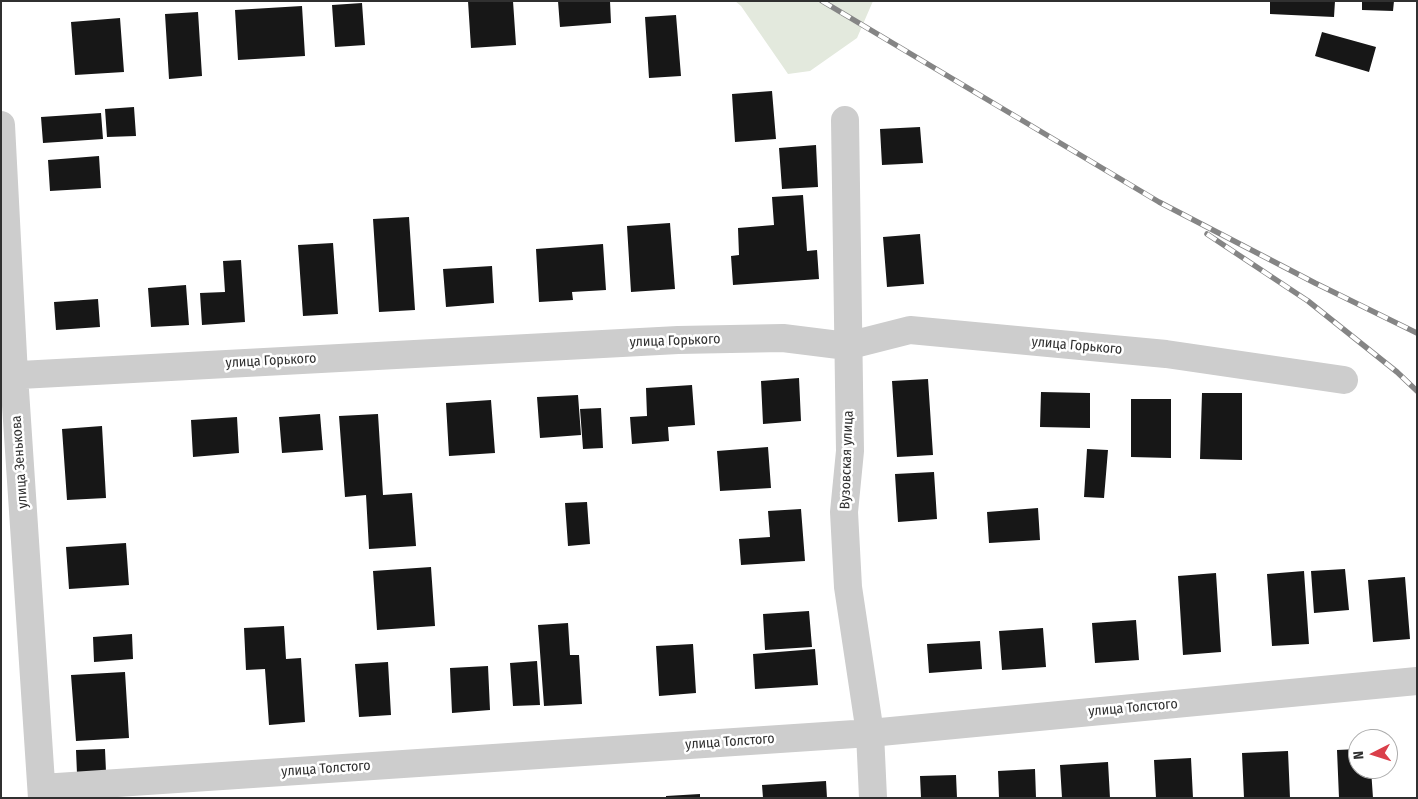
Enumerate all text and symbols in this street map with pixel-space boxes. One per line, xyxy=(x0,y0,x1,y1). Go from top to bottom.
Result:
street label: улица Горького xyxy=(629,331,721,351)
street label: улица Горького xyxy=(1031,334,1123,358)
street label: улица Горького xyxy=(225,350,317,372)
street label: Вузовская улица xyxy=(837,410,857,510)
street label: улица Зенькова xyxy=(8,415,32,509)
street label: улица Толстого xyxy=(1088,696,1178,720)
north arrow xyxy=(1348,729,1398,779)
street label: улица Толстого xyxy=(685,730,775,754)
text: N xyxy=(1350,750,1367,760)
street label: улица Толстого xyxy=(281,757,371,781)

